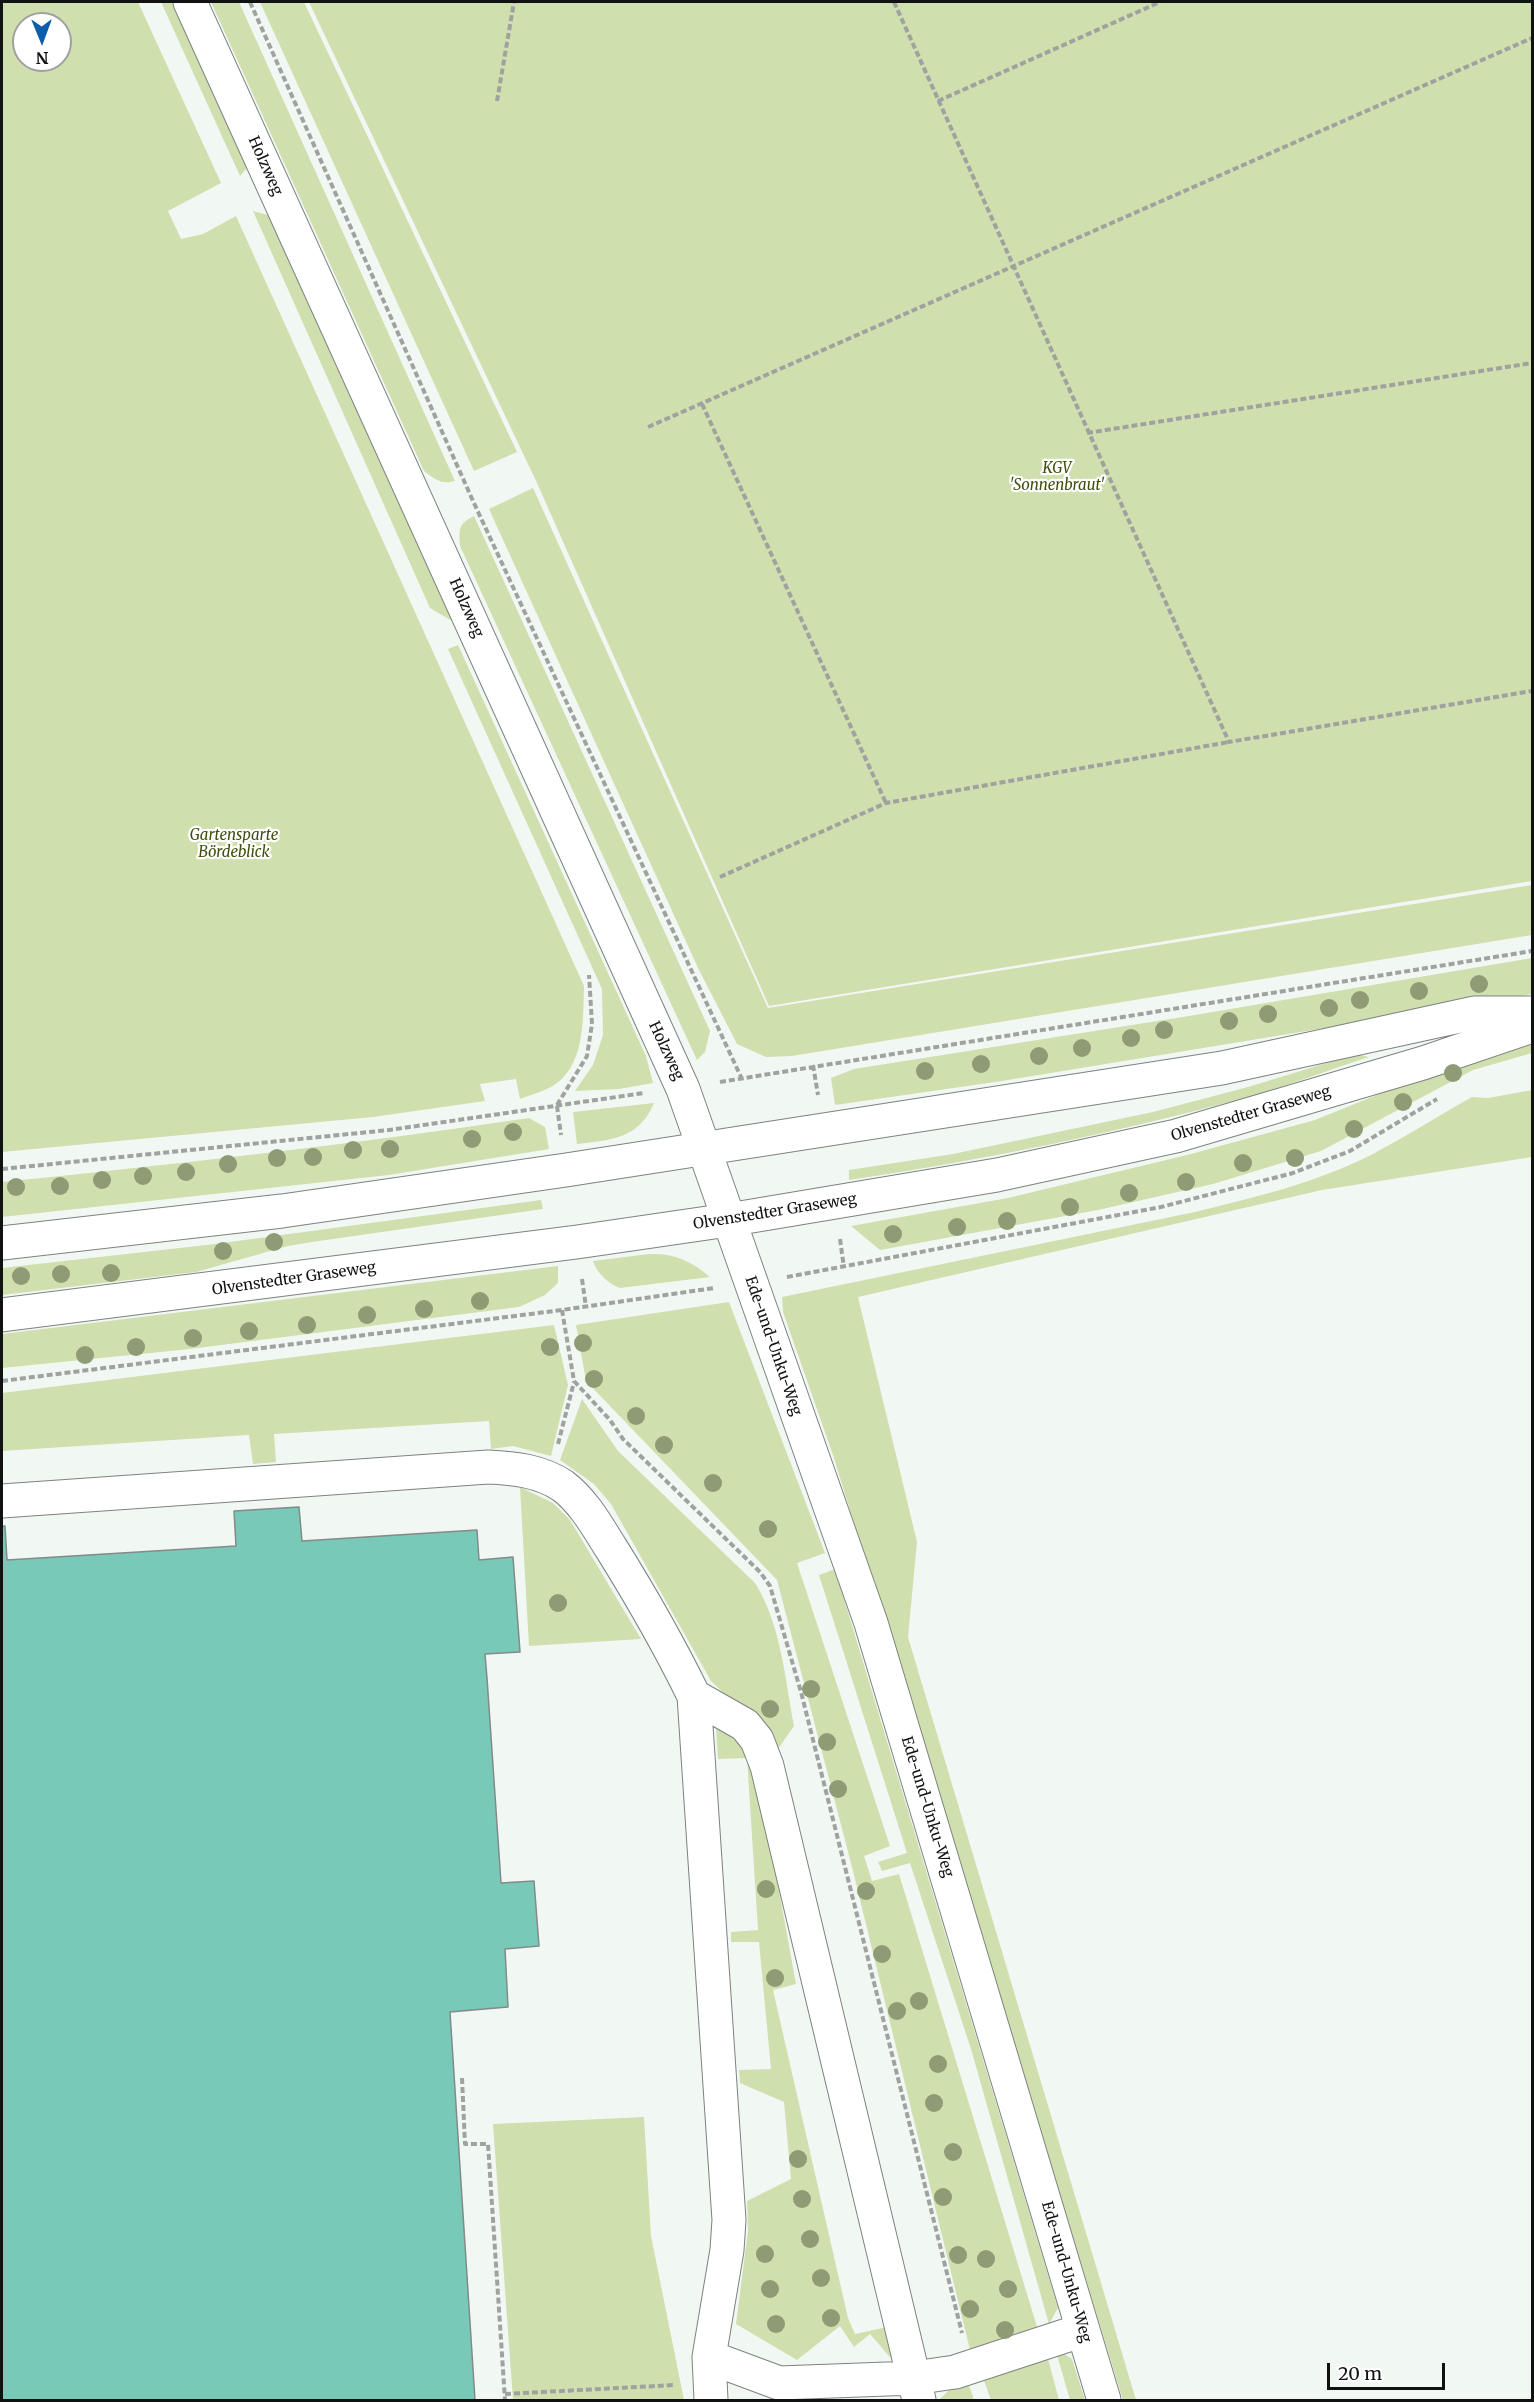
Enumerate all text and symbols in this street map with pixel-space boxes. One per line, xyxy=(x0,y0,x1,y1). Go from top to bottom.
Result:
north arrow xyxy=(12,12,72,72)
text: N xyxy=(36,48,49,68)
street label: Holzweg xyxy=(244,134,286,198)
park label: KGV 'Sonnenbraut' xyxy=(1009,460,1105,495)
street label: Holzweg xyxy=(445,576,487,640)
park label: Gartensparte Bördeblick xyxy=(190,827,278,862)
street label: Holzweg xyxy=(645,1019,687,1083)
street label: Olvenstedter Graseweg xyxy=(1169,1083,1333,1145)
street label: Olvenstedter Graseweg xyxy=(692,1190,858,1234)
street label: Olvenstedter Graseweg xyxy=(211,1259,377,1299)
street label: Ede-und-Unku-Weg xyxy=(741,1274,805,1418)
street label: Ede-und-Unku-Weg xyxy=(897,1734,957,1880)
street label: Ede-und-Unku-Weg xyxy=(1037,2199,1095,2345)
scale bar xyxy=(1330,2351,1448,2389)
text: 20 m xyxy=(1338,2362,1382,2385)

